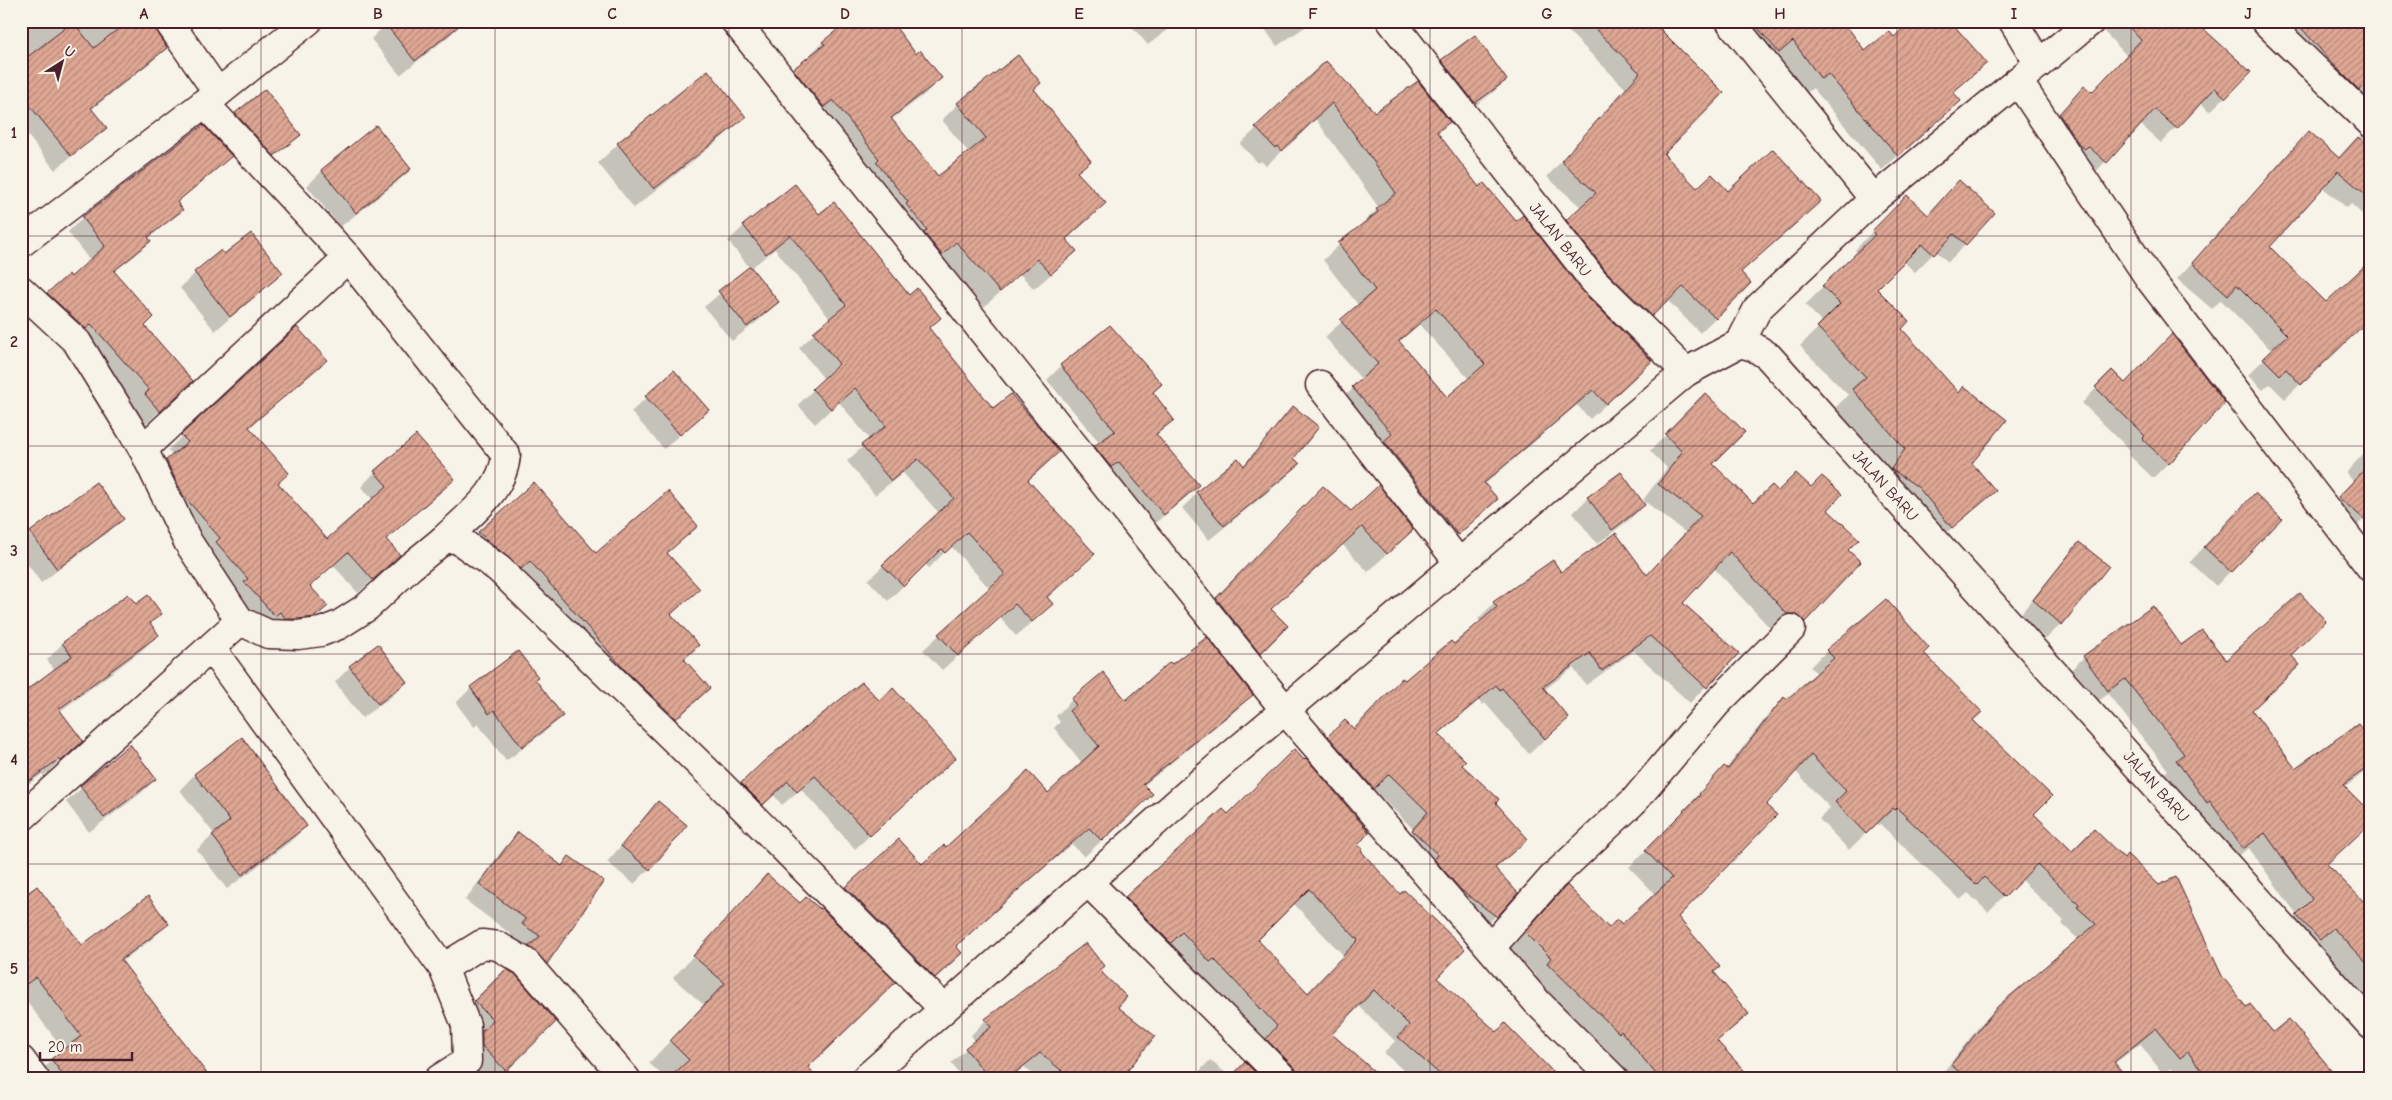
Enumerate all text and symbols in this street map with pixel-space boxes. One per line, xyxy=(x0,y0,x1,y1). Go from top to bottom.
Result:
text: A xyxy=(140,5,149,23)
text: B xyxy=(373,5,383,23)
text: C xyxy=(607,5,617,23)
text: D xyxy=(840,5,850,23)
text: E xyxy=(1074,5,1084,23)
text: F xyxy=(1308,5,1318,23)
text: G xyxy=(1541,5,1553,23)
text: H xyxy=(1774,5,1786,23)
text: I xyxy=(2011,5,2017,23)
text: J xyxy=(2244,5,2252,23)
north arrow xyxy=(38,38,88,88)
text: U xyxy=(61,42,78,62)
text: 1 xyxy=(11,124,17,142)
street label: JALAN BARU xyxy=(1526,199,1595,280)
text: 2 xyxy=(10,333,18,351)
street label: JALAN BARU xyxy=(1849,446,1922,525)
text: 3 xyxy=(10,542,18,560)
street label: JALAN BARU xyxy=(2120,747,2193,826)
text: 4 xyxy=(10,751,18,769)
text: 5 xyxy=(10,960,18,978)
scale bar xyxy=(40,1030,132,1062)
text: 20 m xyxy=(48,1038,82,1056)

